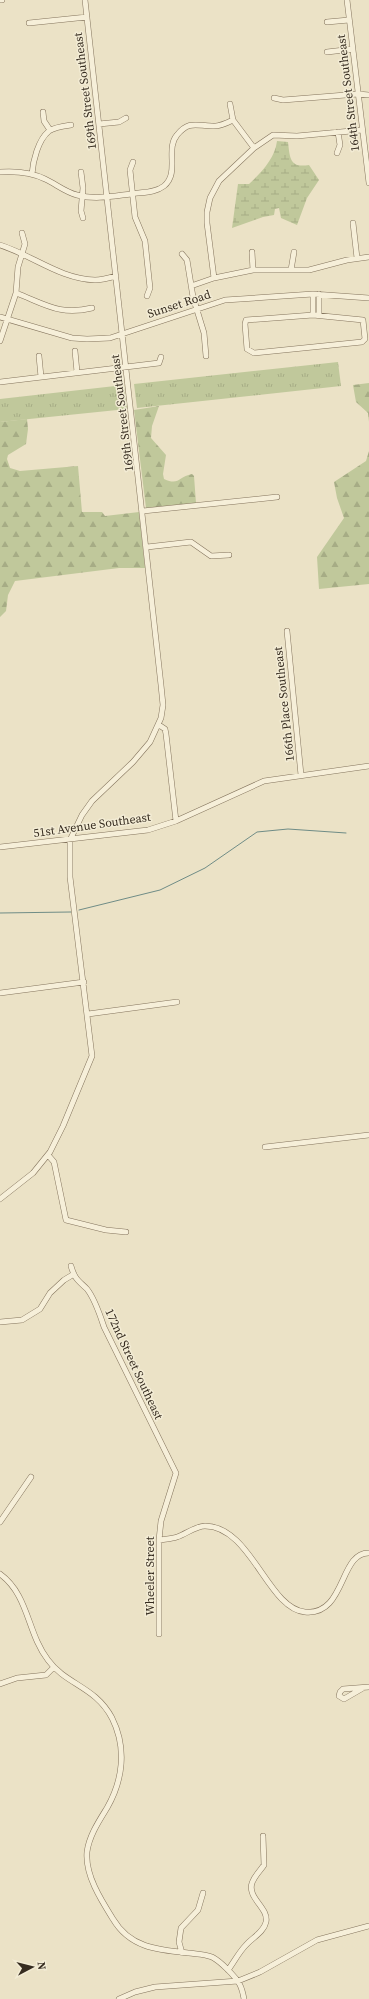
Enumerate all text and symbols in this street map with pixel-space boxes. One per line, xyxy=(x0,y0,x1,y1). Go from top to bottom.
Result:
street label: 169th Street Southeast xyxy=(70,32,100,150)
street label: 164th Street Southeast xyxy=(333,34,363,152)
street label: Sunset Road xyxy=(145,286,213,322)
street label: 169th Street Southeast xyxy=(107,354,137,472)
street label: 166th Place Southeast xyxy=(270,646,298,762)
street label: 51st Avenue Southeast xyxy=(32,809,152,841)
street label: 172nd Street Southeast xyxy=(101,1306,167,1422)
street label: Wheeler Street xyxy=(142,1536,158,1616)
north arrow xyxy=(12,1947,52,1987)
text: N xyxy=(33,1961,49,1971)

